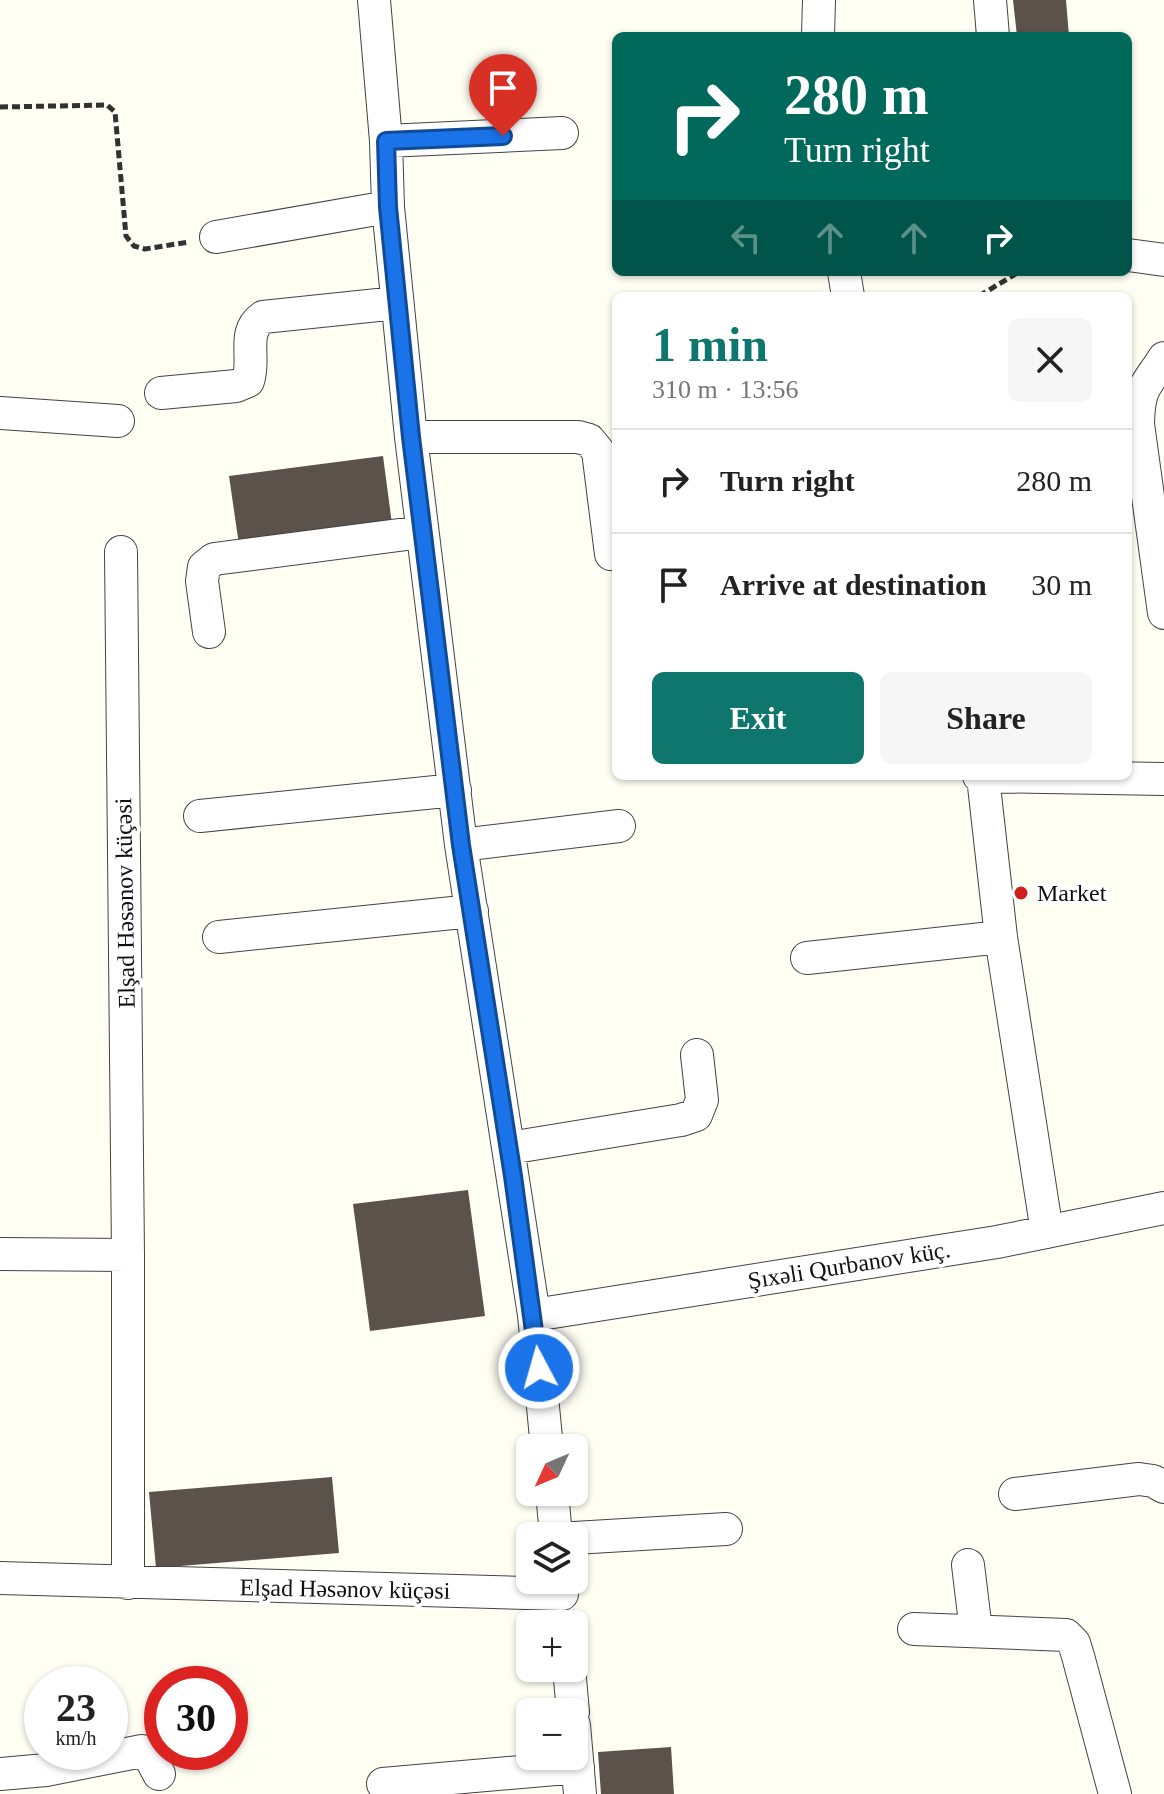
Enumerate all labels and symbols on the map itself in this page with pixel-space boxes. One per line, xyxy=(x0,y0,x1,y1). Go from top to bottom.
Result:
pin xyxy=(469,54,537,136)
street label: Elşad Həsənov küçəsi xyxy=(110,797,140,1009)
place label: Market xyxy=(1037,880,1107,906)
marker: Market xyxy=(1012,884,1030,902)
street label: Şıxəli Qurbanov küç. xyxy=(746,1236,952,1294)
position arrow xyxy=(497,1326,581,1410)
north arrow xyxy=(516,1434,588,1506)
street label: Elşad Həsənov küçəsi xyxy=(239,1574,451,1604)
speed limit sign: 30 xyxy=(144,1666,248,1770)

